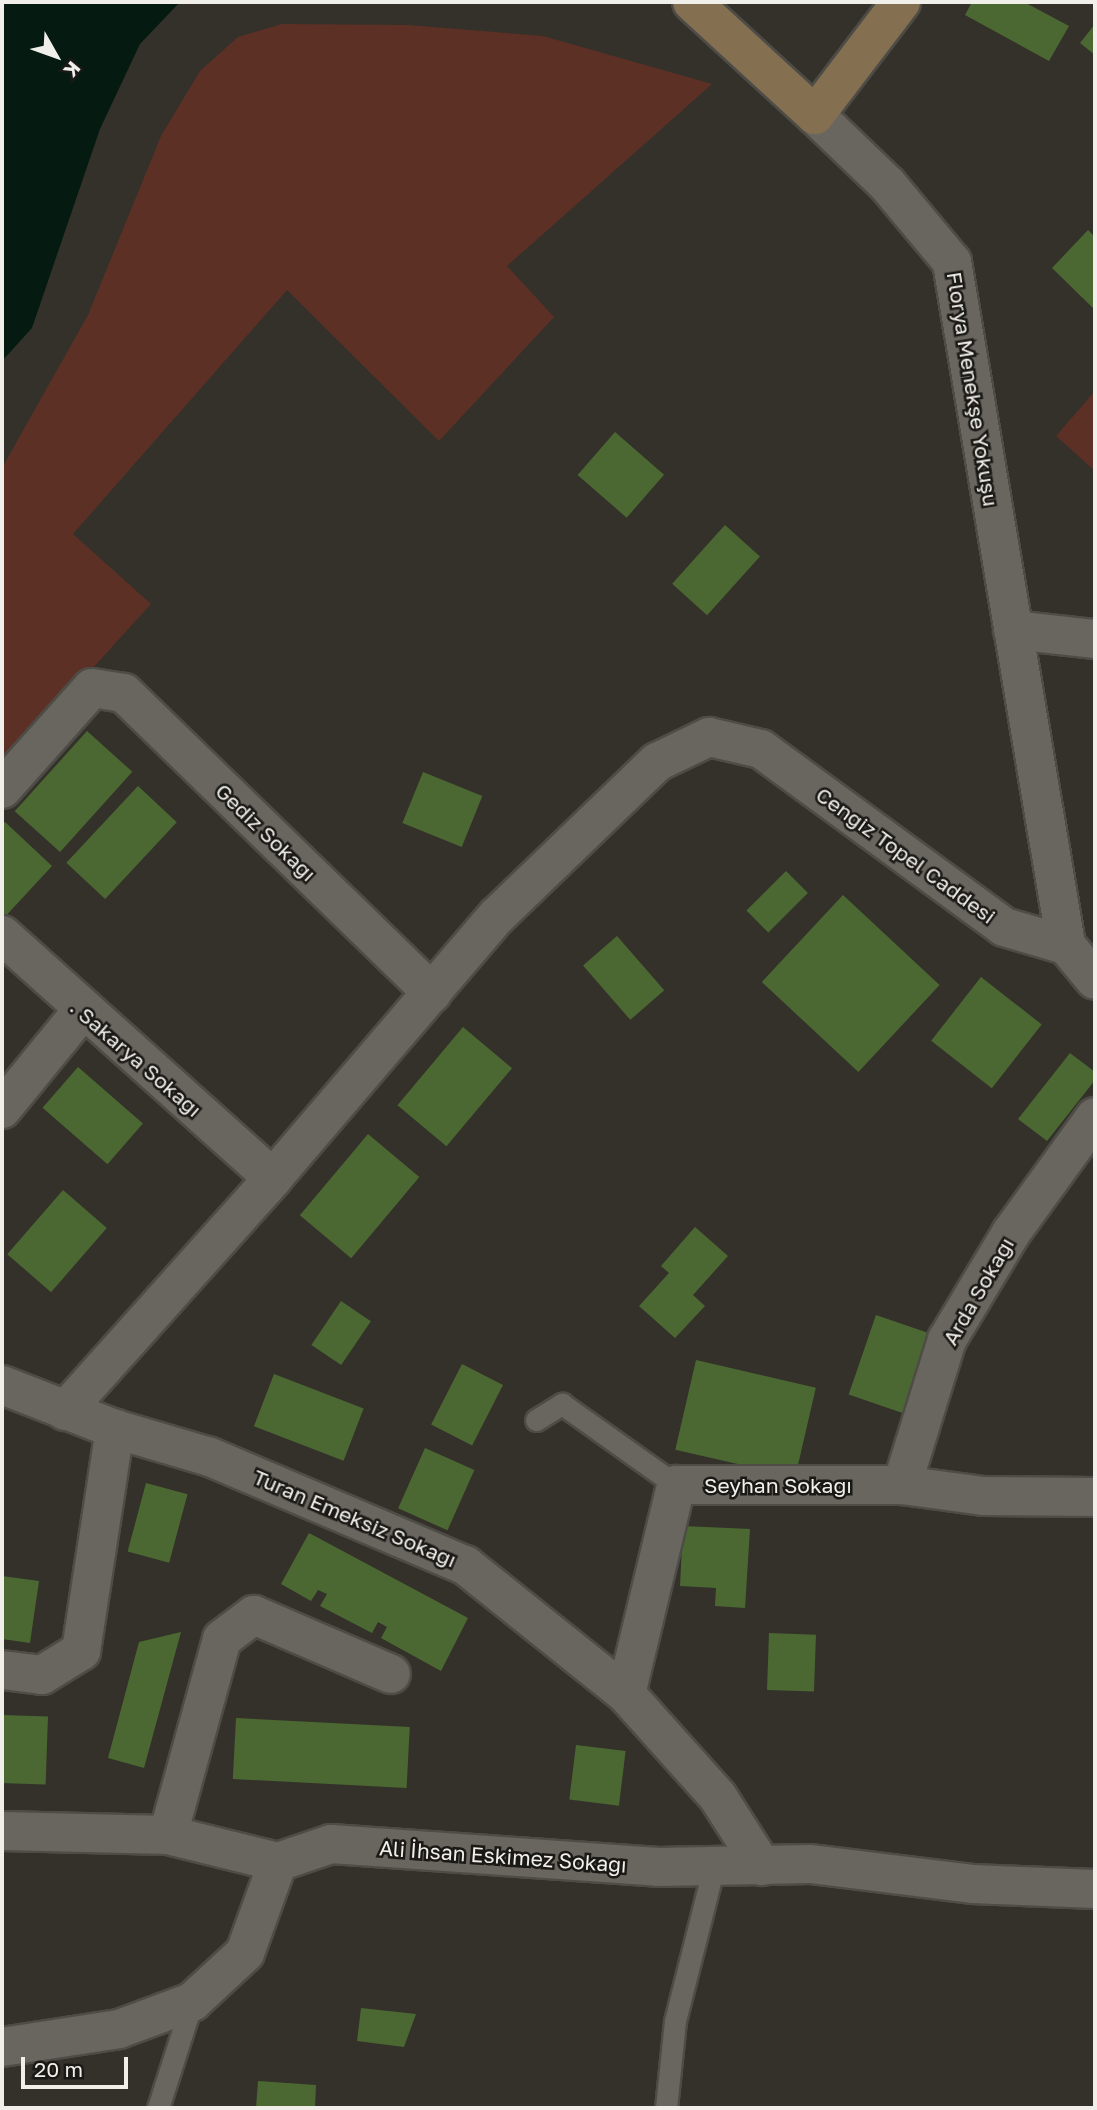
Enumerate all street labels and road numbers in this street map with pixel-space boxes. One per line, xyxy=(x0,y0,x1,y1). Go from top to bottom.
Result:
street label: Florya Menekşe Yokuşu xyxy=(942,270,1004,508)
street label: Gediz Sokağı xyxy=(211,778,321,886)
street label: Cengiz Topel Caddesi xyxy=(811,781,1001,929)
street label: . Sakarya Sokağı xyxy=(65,994,207,1122)
street label: Arda Sokağı xyxy=(937,1233,1019,1349)
street label: Turan Emeksiz Sokağı xyxy=(250,1464,460,1572)
street label: Seyhan Sokağı xyxy=(704,1472,852,1498)
street label: Ali İhsan Eskimez Sokağı xyxy=(378,1835,628,1877)

